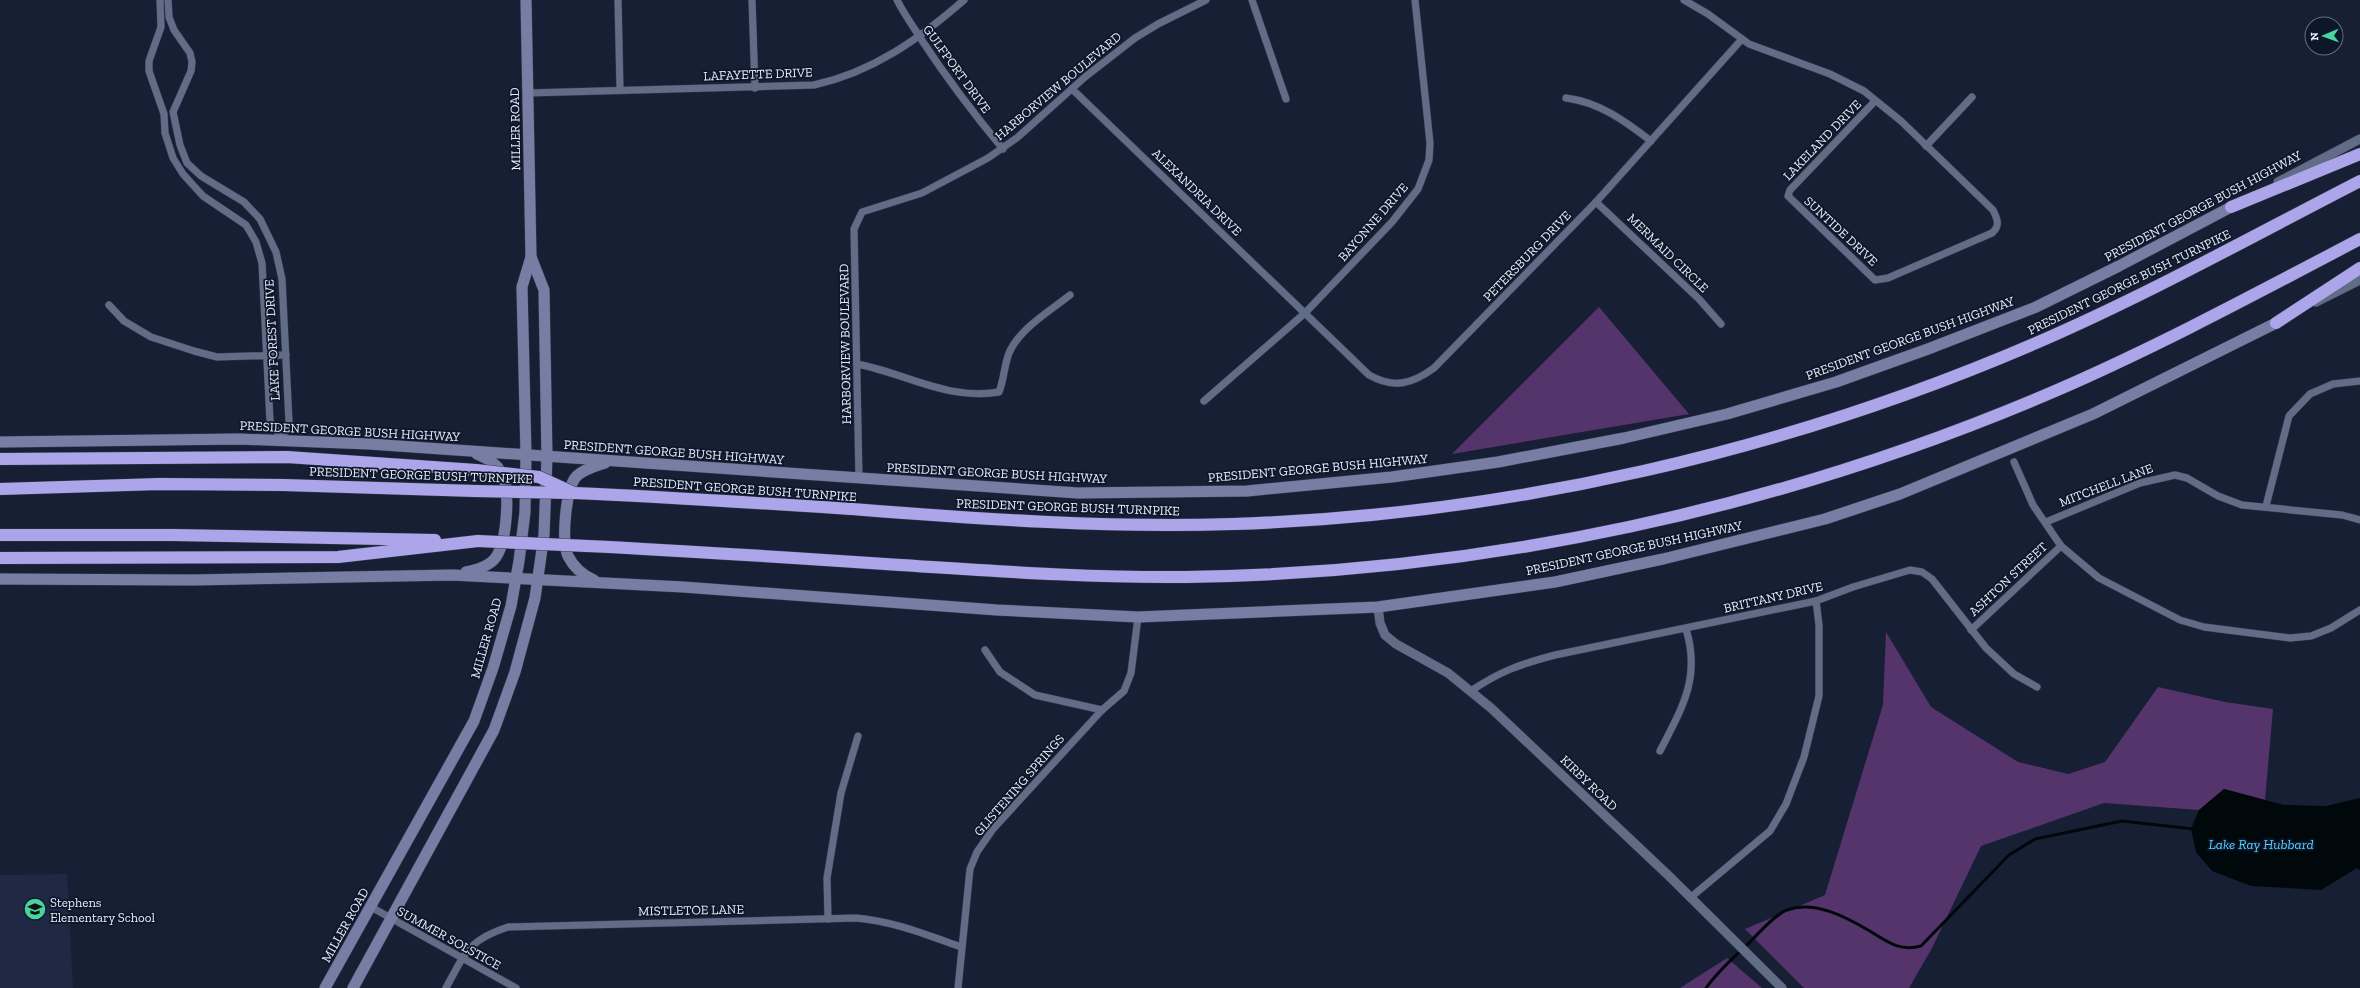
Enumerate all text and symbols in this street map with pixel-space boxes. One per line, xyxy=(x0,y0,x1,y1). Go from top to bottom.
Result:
north arrow xyxy=(2304,16,2344,56)
street label: GULFPORT DRIVE xyxy=(920,22,994,116)
street label: HARBORVIEW BOULEVARD xyxy=(992,29,1124,143)
text: N xyxy=(2308,31,2321,41)
street label: LAFAYETTE DRIVE xyxy=(703,65,813,83)
street label: MILLER ROAD xyxy=(507,87,523,171)
street label: LAKELAND DRIVE xyxy=(1780,96,1864,183)
street label: ALEXANDRIA DRIVE xyxy=(1149,145,1245,239)
street label: PRESIDENT GEORGE BUSH HIGHWAY xyxy=(2102,148,2304,264)
street label: BAYONNE DRIVE xyxy=(1335,179,1411,264)
street label: SUNTIDE DRIVE xyxy=(1801,193,1881,269)
street label: PETERSBURG DRIVE xyxy=(1480,207,1574,304)
street label: MERMAID CIRCLE xyxy=(1624,210,1712,296)
street label: PRESIDENT GEORGE BUSH TURNPIKE xyxy=(2025,226,2233,338)
street label: HARBORVIEW BOULEVARD xyxy=(836,264,854,424)
street label: LAKE FOREST DRIVE xyxy=(261,279,283,401)
street label: PRESIDENT GEORGE BUSH HIGHWAY xyxy=(1804,293,2016,383)
street label: PRESIDENT GEORGE BUSH HIGHWAY xyxy=(239,418,461,444)
street label: PRESIDENT GEORGE BUSH HIGHWAY xyxy=(563,437,785,467)
street label: PRESIDENT GEORGE BUSH HIGHWAY xyxy=(1207,451,1429,485)
street label: PRESIDENT GEORGE BUSH HIGHWAY xyxy=(886,460,1108,486)
street label: MITCHELL LANE xyxy=(2057,460,2155,510)
street label: PRESIDENT GEORGE BUSH TURNPIKE xyxy=(309,464,533,486)
street label: PRESIDENT GEORGE BUSH TURNPIKE xyxy=(633,474,857,504)
street label: PRESIDENT GEORGE BUSH TURNPIKE xyxy=(956,496,1180,518)
street label: PRESIDENT GEORGE BUSH HIGHWAY xyxy=(1524,518,1744,578)
street label: ASHTON STREET xyxy=(1966,539,2050,619)
street label: BRITTANY DRIVE xyxy=(1722,578,1824,616)
street label: MILLER ROAD xyxy=(467,596,505,680)
street label: GLISTENING SPRINGS xyxy=(971,731,1067,839)
street label: KIRBY ROAD xyxy=(1557,752,1621,814)
water label: Lake Ray Hubbard xyxy=(2208,836,2314,853)
street label: MILLER ROAD xyxy=(318,885,372,965)
place label: Stephens Elementary School xyxy=(50,895,155,925)
school or university icon: Stephens Elementary School xyxy=(22,896,48,922)
street label: MISTLETOE LANE xyxy=(638,902,744,918)
street label: SUMMER SOLSTICE xyxy=(395,903,504,973)

